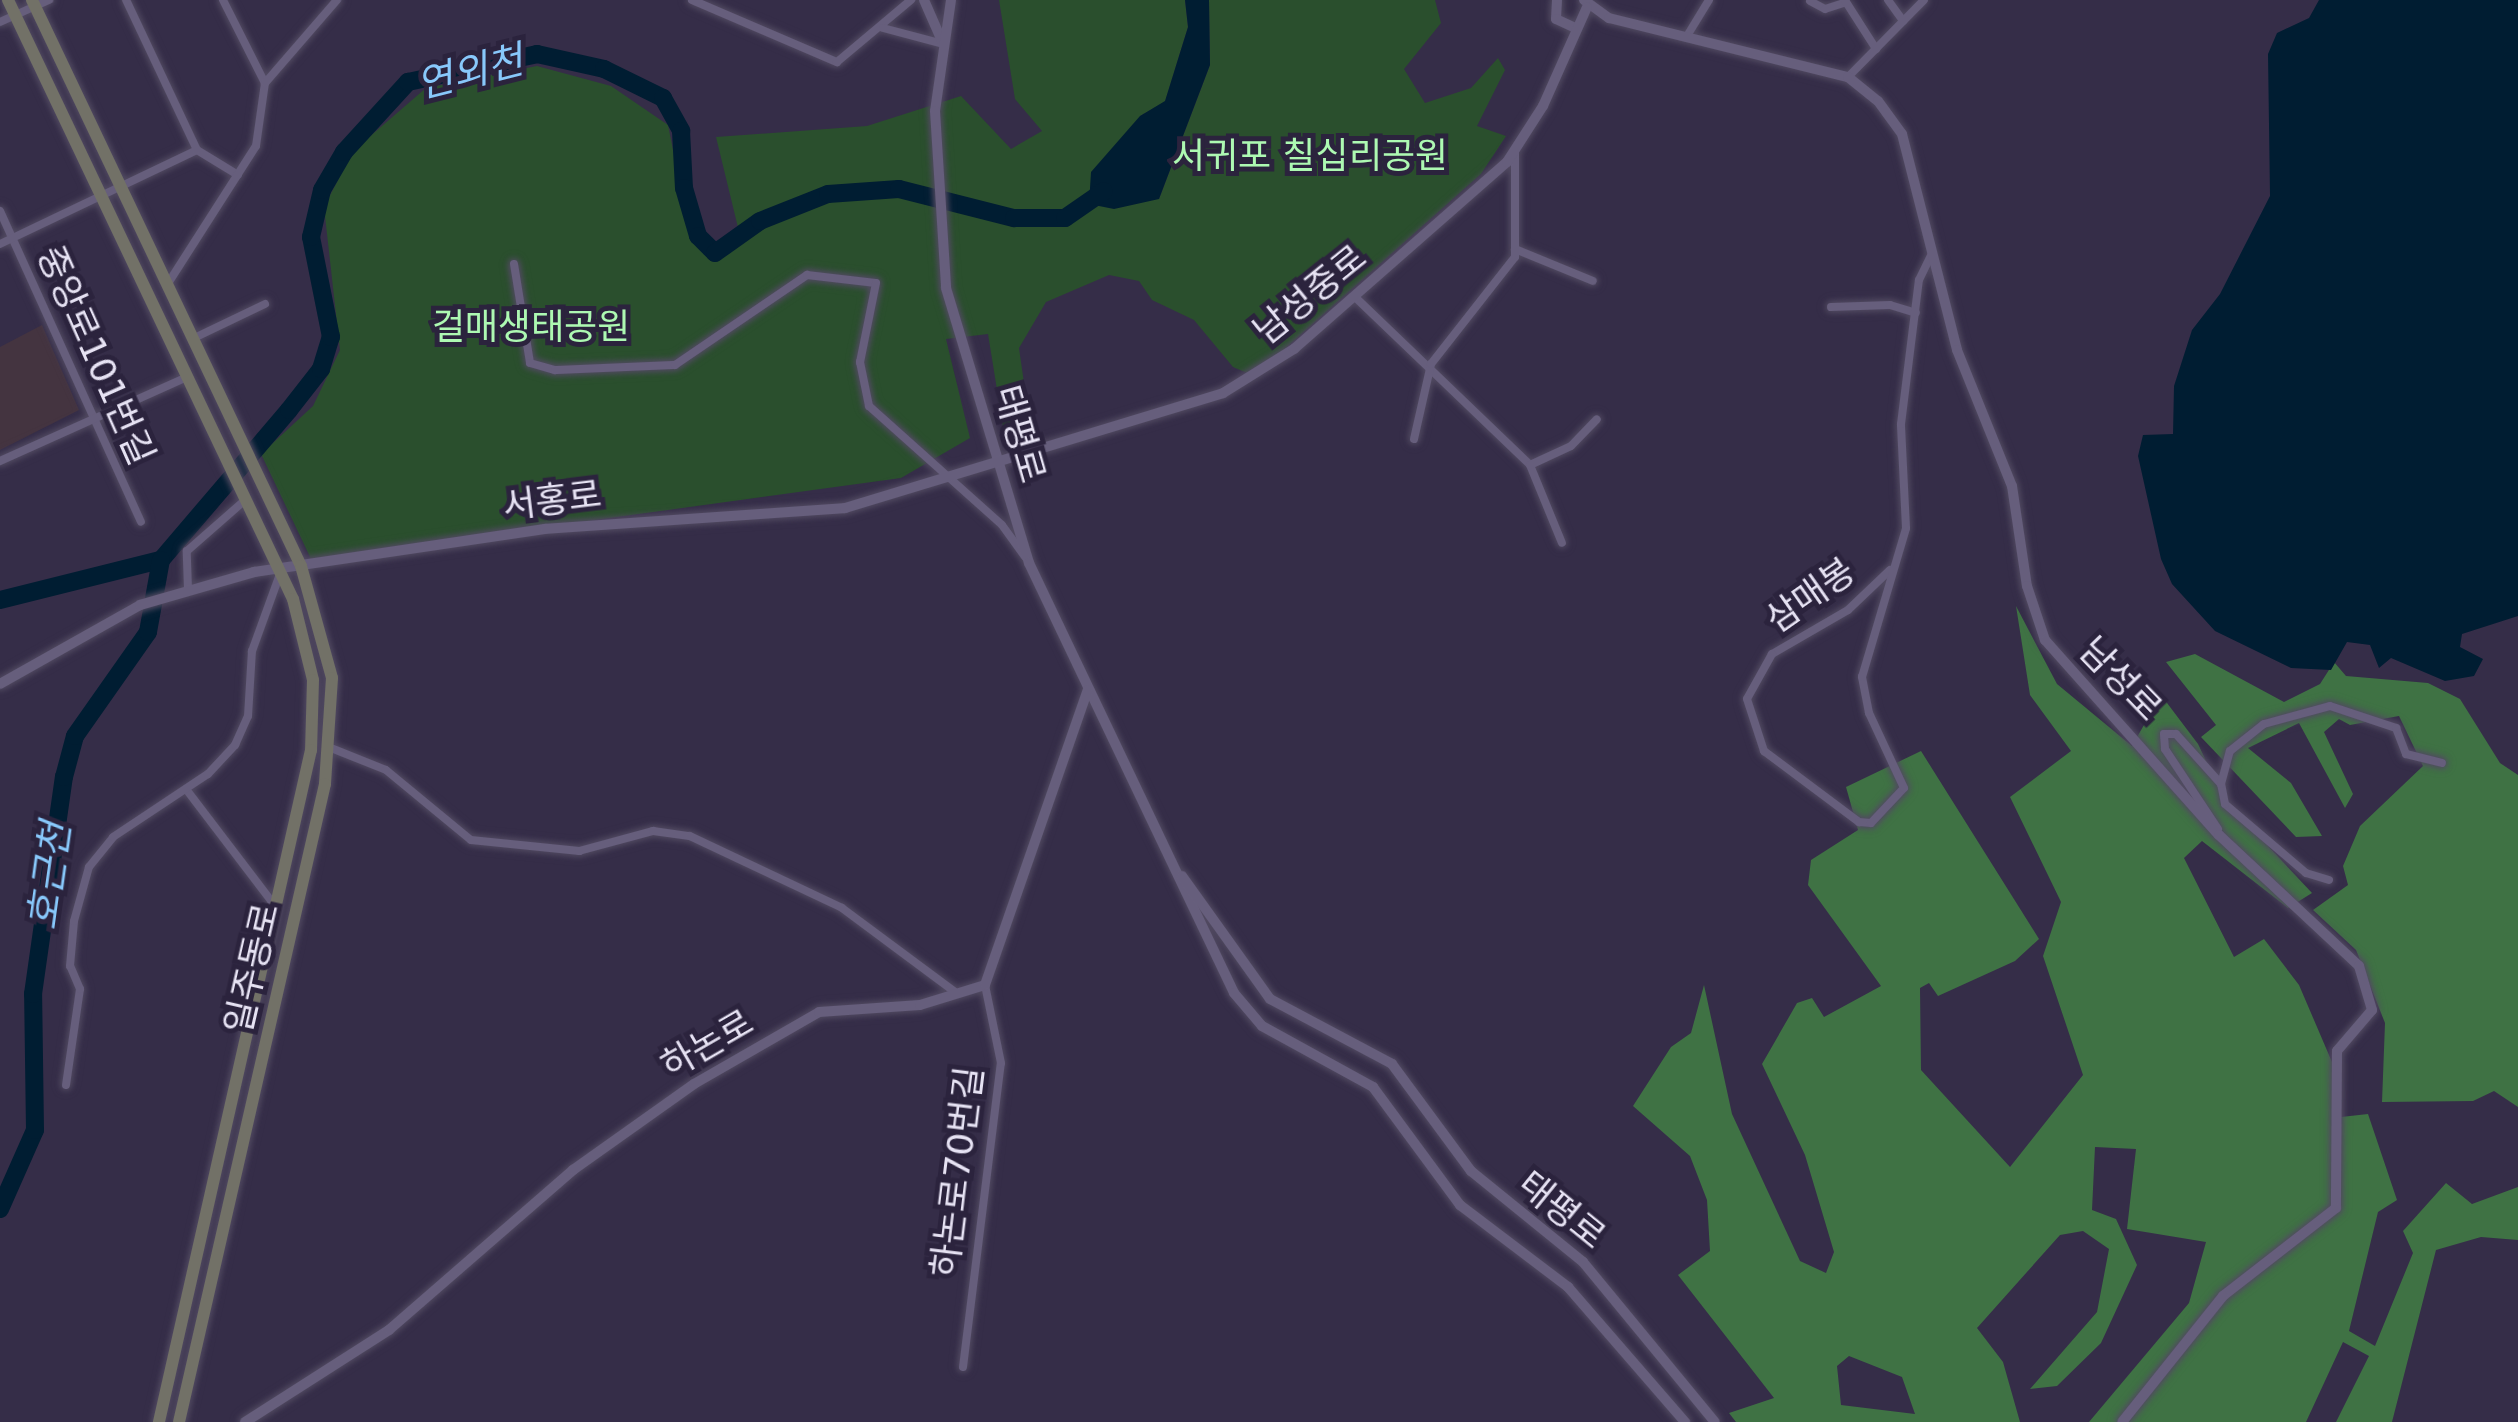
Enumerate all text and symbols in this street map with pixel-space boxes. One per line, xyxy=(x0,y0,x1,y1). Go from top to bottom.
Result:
water label: 연외천 xyxy=(412,37,528,109)
park label: 서귀포 칠십리공원 xyxy=(1172,134,1448,178)
street label: 남성중로 xyxy=(1245,236,1375,352)
street label: 중앙로101번길 xyxy=(29,239,163,471)
park label: 걸매생태공원 xyxy=(432,305,630,349)
street label: 태평로 xyxy=(986,380,1054,488)
street label: 서홍로 xyxy=(500,473,604,527)
street label: 삼매봉 xyxy=(1757,549,1863,641)
street label: 남성로 xyxy=(2071,628,2171,730)
water label: 호근천 xyxy=(19,819,81,933)
street label: 일주동로 xyxy=(216,899,288,1037)
street label: 하논로 xyxy=(653,1000,761,1088)
street label: 하논로70번길 xyxy=(923,1064,991,1280)
street label: 태평로 xyxy=(1510,1162,1614,1258)

